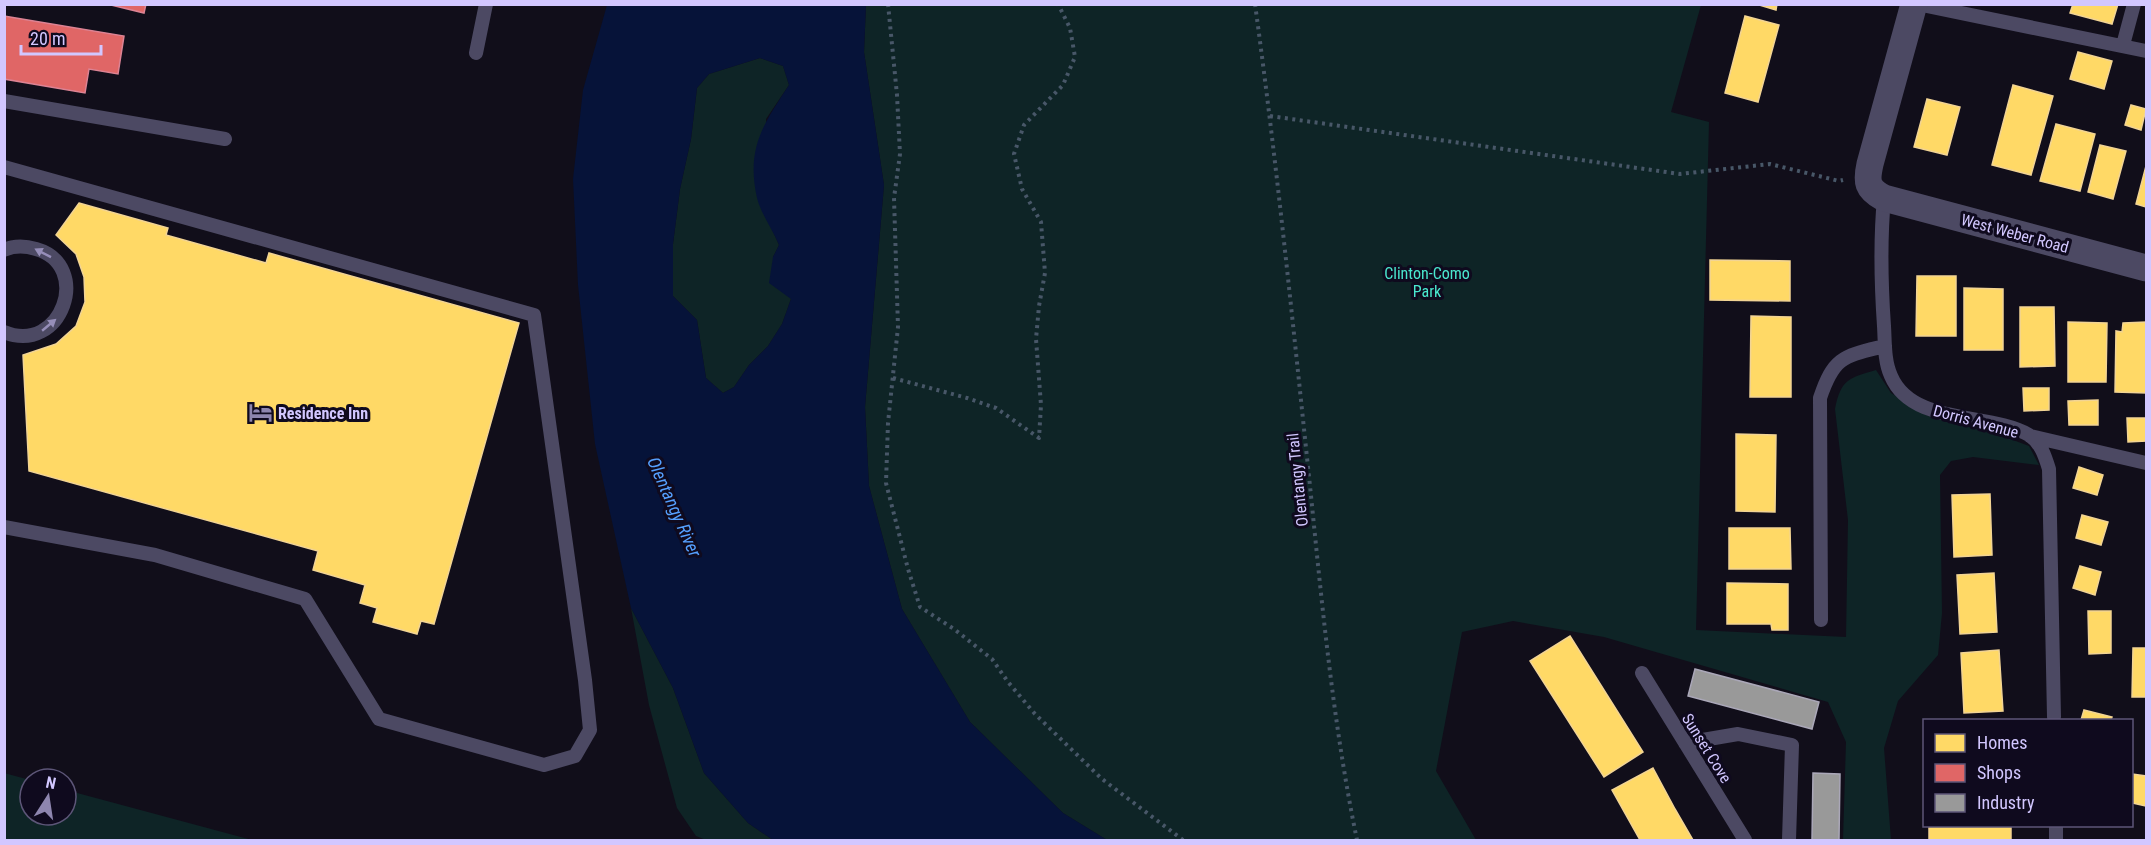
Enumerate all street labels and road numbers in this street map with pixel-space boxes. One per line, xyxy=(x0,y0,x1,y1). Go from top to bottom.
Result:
street label: West Weber Road xyxy=(1959,210,2071,257)
street label: Dorris Avenue xyxy=(1931,401,2021,442)
street label: Olentangy Trail xyxy=(1283,432,1312,528)
street label: Sunset Cove xyxy=(1678,710,1735,786)

